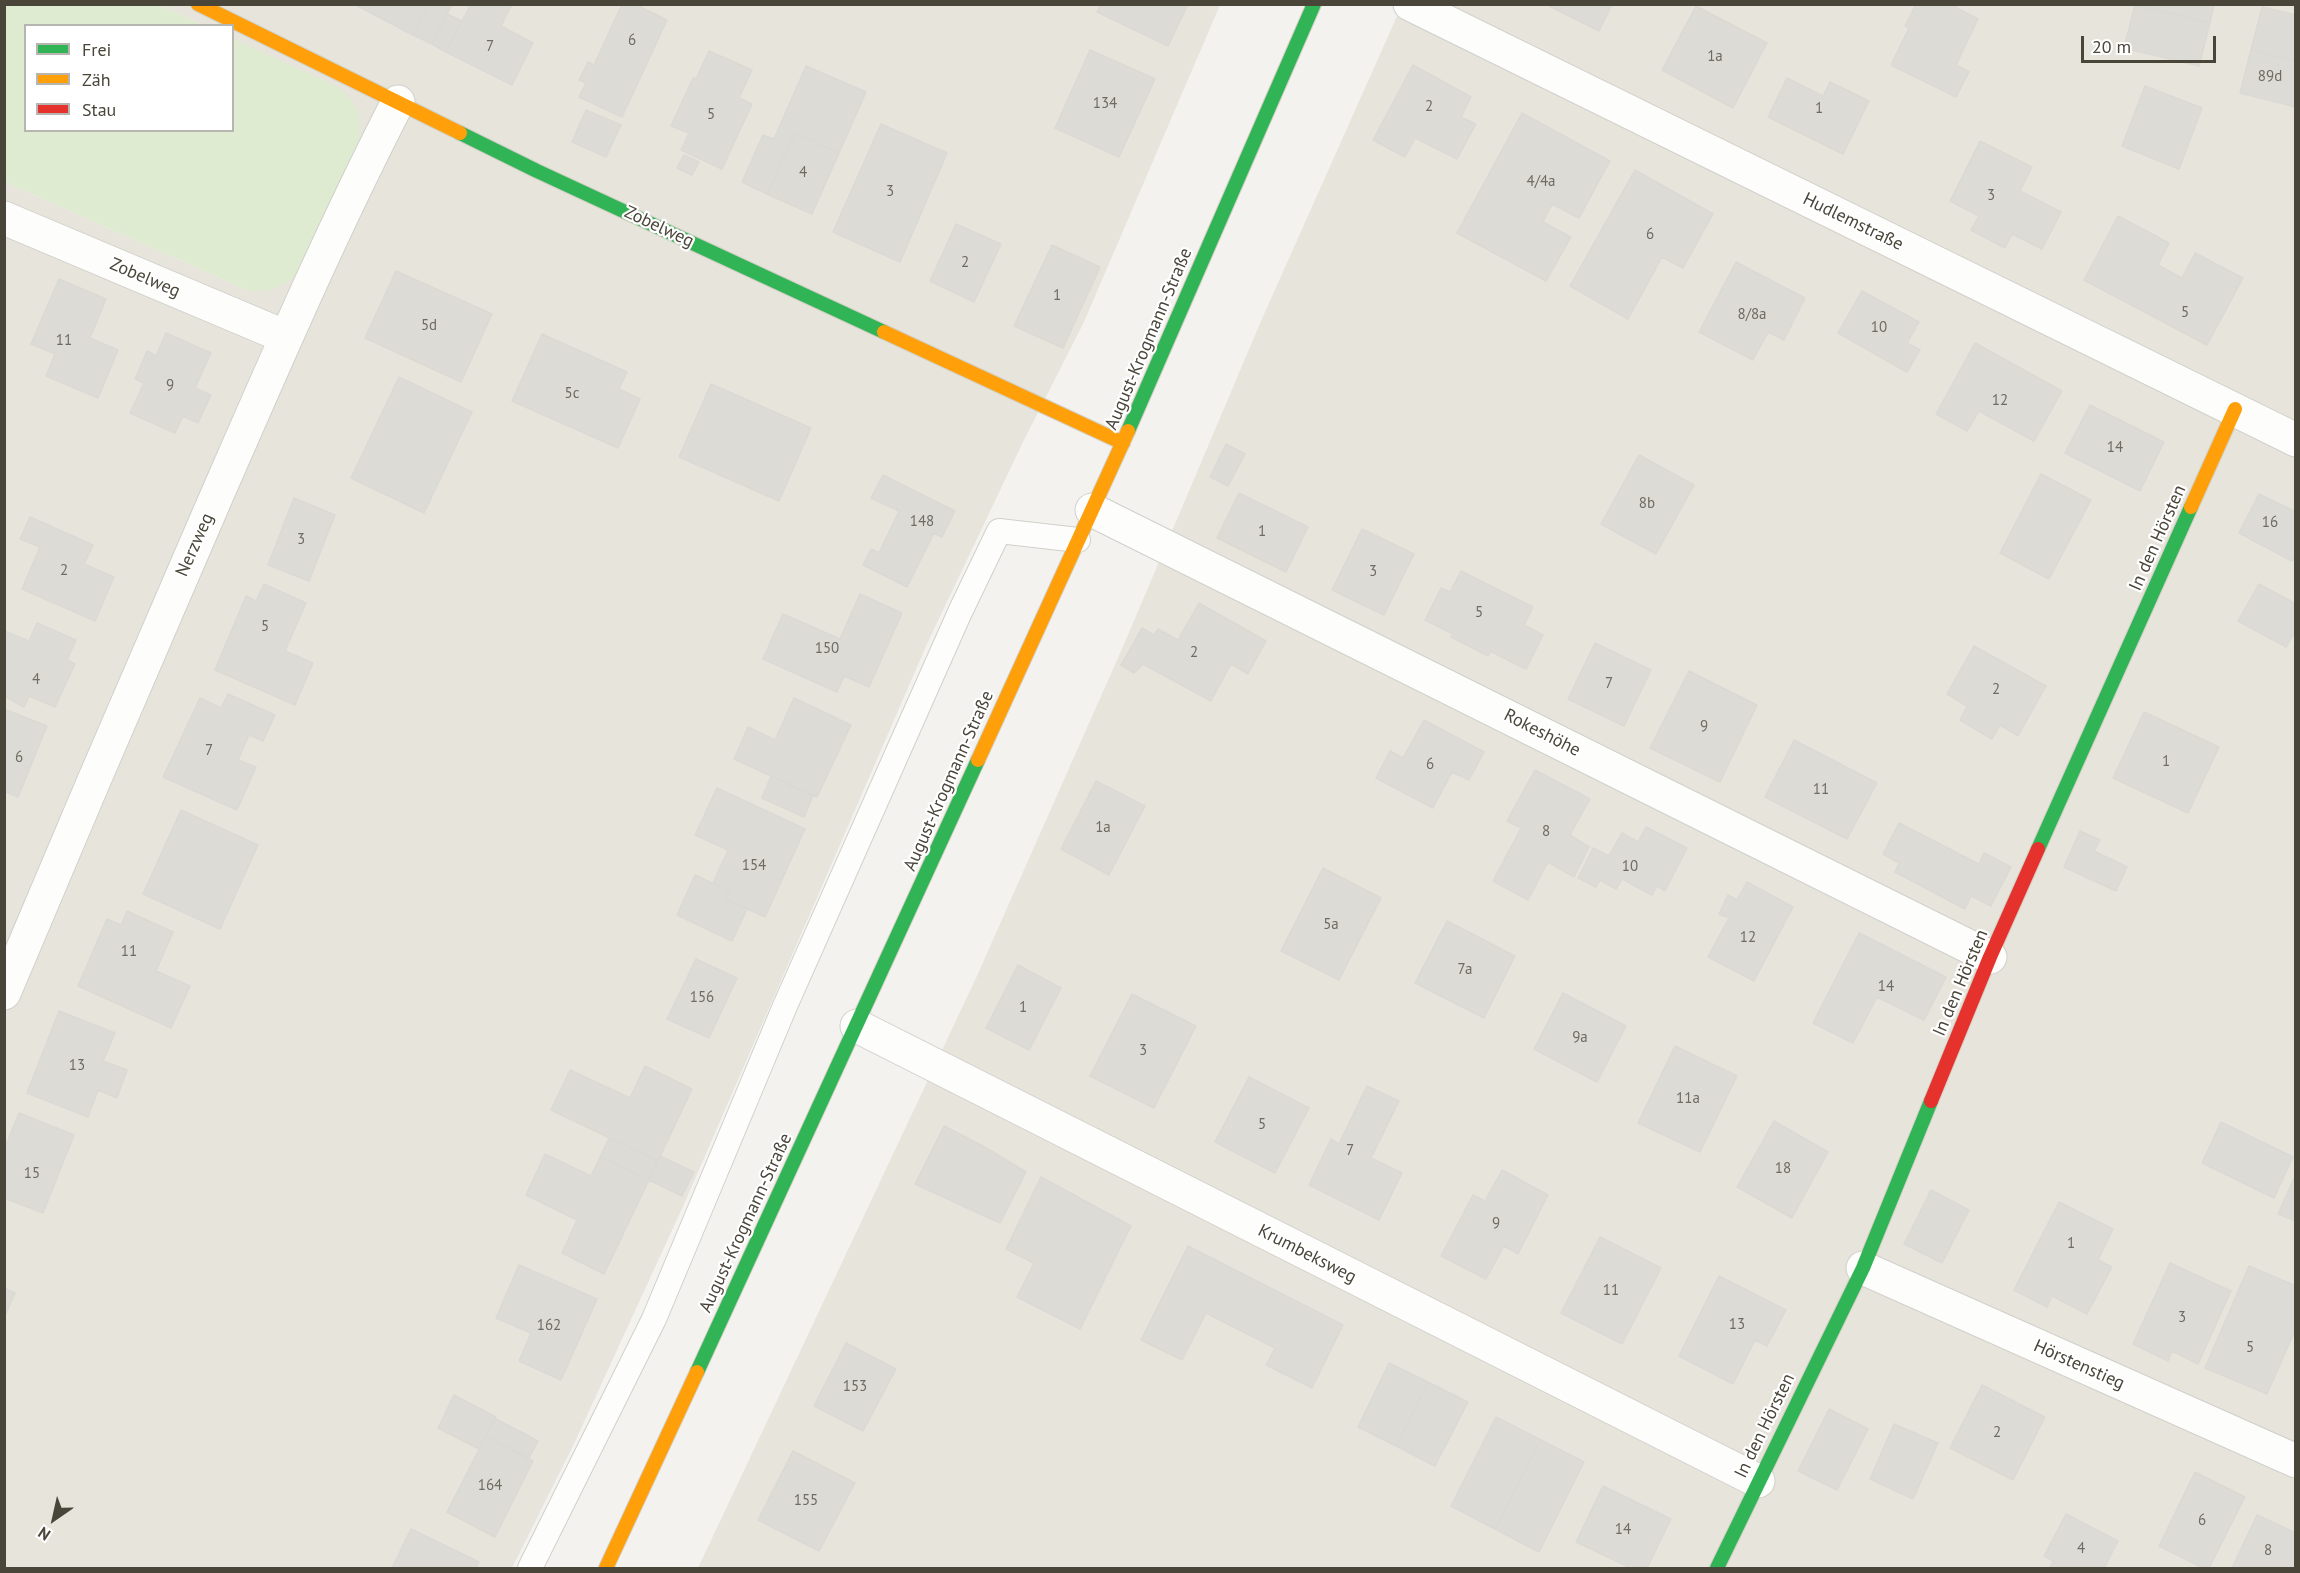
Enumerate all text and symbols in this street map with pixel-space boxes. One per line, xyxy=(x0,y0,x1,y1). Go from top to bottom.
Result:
legend xyxy=(24,24,234,132)
scale bar xyxy=(2084,24,2219,62)
house number: 6 xyxy=(628,32,636,50)
text: 20 m xyxy=(2092,35,2131,58)
text: Frei xyxy=(82,38,111,61)
house number: 7 xyxy=(486,38,494,56)
house number: 1a xyxy=(1707,48,1723,66)
text: Zäh xyxy=(82,68,111,91)
house number: 89d xyxy=(2258,68,2282,86)
house number: 134 xyxy=(1093,95,1117,113)
text: Stau xyxy=(82,98,116,121)
house number: 2 xyxy=(1425,98,1433,116)
house number: 1 xyxy=(1815,100,1823,118)
house number: 5 xyxy=(707,106,715,124)
house number: 4 xyxy=(799,164,807,182)
house number: 4/4a xyxy=(1526,173,1556,191)
house number: 3 xyxy=(886,183,894,201)
house number: 3 xyxy=(1987,187,1995,205)
street label: Hudlemstraße xyxy=(1799,188,1907,256)
street label: Zobelweg xyxy=(621,202,697,252)
house number: 6 xyxy=(1646,226,1654,244)
street label: August-Krogmann-Straße xyxy=(1101,245,1197,433)
street label: Zobelweg xyxy=(107,254,183,302)
house number: 2 xyxy=(961,254,969,272)
house number: 1 xyxy=(1053,287,1061,305)
house number: 5 xyxy=(2181,304,2189,322)
house number: 8/8a xyxy=(1737,306,1767,324)
house number: 5d xyxy=(421,317,437,335)
house number: 10 xyxy=(1871,319,1887,337)
house number: 11 xyxy=(56,332,72,350)
house number: 9 xyxy=(166,377,174,395)
house number: 5c xyxy=(565,385,579,403)
house number: 12 xyxy=(1992,392,2008,410)
house number: 14 xyxy=(2107,439,2123,457)
street label: In den Hörsten xyxy=(2125,482,2191,594)
house number: 8b xyxy=(1639,495,1655,513)
street label: Nerzweg xyxy=(171,510,219,580)
house number: 148 xyxy=(910,513,934,531)
house number: 16 xyxy=(2262,514,2278,532)
house number: 1 xyxy=(1258,523,1266,541)
house number: 3 xyxy=(297,531,305,549)
house number: 2 xyxy=(60,562,68,580)
house number: 3 xyxy=(1369,563,1377,581)
house number: 5 xyxy=(1475,604,1483,622)
house number: 5 xyxy=(261,618,269,636)
house number: 150 xyxy=(815,640,839,658)
house number: 2 xyxy=(1190,644,1198,662)
house number: 4 xyxy=(32,671,40,689)
house number: 7 xyxy=(1605,675,1613,693)
house number: 2 xyxy=(1992,681,2000,699)
street label: August-Krogmann-Straße xyxy=(899,687,999,875)
street label: Rokeshöhe xyxy=(1500,705,1584,761)
house number: 9 xyxy=(1700,718,1708,736)
house number: 7 xyxy=(205,742,213,760)
house number: 6 xyxy=(15,749,23,767)
house number: 1 xyxy=(2162,753,2170,771)
house number: 6 xyxy=(1426,756,1434,774)
house number: 11 xyxy=(1813,781,1829,799)
house number: 1a xyxy=(1095,819,1111,837)
house number: 8 xyxy=(1542,823,1550,841)
house number: 154 xyxy=(742,857,766,875)
house number: 10 xyxy=(1622,858,1638,876)
house number: 5a xyxy=(1323,916,1339,934)
street label: In den Hörsten xyxy=(1929,926,1993,1040)
house number: 12 xyxy=(1740,929,1756,947)
house number: 11 xyxy=(121,943,137,961)
house number: 7a xyxy=(1458,961,1472,979)
house number: 14 xyxy=(1878,978,1894,996)
house number: 156 xyxy=(690,989,714,1007)
house number: 1 xyxy=(1019,999,1027,1017)
house number: 9a xyxy=(1572,1029,1588,1047)
house number: 3 xyxy=(1139,1042,1147,1060)
house number: 13 xyxy=(69,1057,85,1075)
house number: 11a xyxy=(1676,1090,1700,1108)
house number: 5 xyxy=(1258,1116,1266,1134)
street label: August-Krogmann-Straße xyxy=(695,1130,797,1316)
house number: 7 xyxy=(1346,1142,1354,1160)
house number: 18 xyxy=(1775,1160,1791,1178)
house number: 15 xyxy=(24,1165,40,1183)
house number: 9 xyxy=(1492,1215,1500,1233)
street label: Krumbeksweg xyxy=(1254,1220,1360,1288)
house number: 1 xyxy=(2067,1235,2075,1253)
house number: 11 xyxy=(1603,1282,1619,1300)
house number: 3 xyxy=(2178,1309,2186,1327)
house number: 13 xyxy=(1729,1316,1745,1334)
house number: 162 xyxy=(537,1317,561,1335)
street label: Hörstenstieg xyxy=(2030,1335,2128,1395)
house number: 5 xyxy=(2246,1339,2254,1357)
street label: In den Hörsten xyxy=(1730,1370,1800,1482)
house number: 153 xyxy=(843,1378,867,1396)
house number: 2 xyxy=(1993,1424,2001,1442)
house number: 164 xyxy=(478,1477,502,1495)
north arrow xyxy=(24,1489,84,1549)
house number: 155 xyxy=(794,1492,818,1510)
house number: 6 xyxy=(2198,1512,2206,1530)
house number: 14 xyxy=(1615,1521,1631,1539)
text: N xyxy=(34,1523,54,1545)
house number: 4 xyxy=(2077,1540,2085,1558)
house number: 8 xyxy=(2264,1542,2272,1560)

